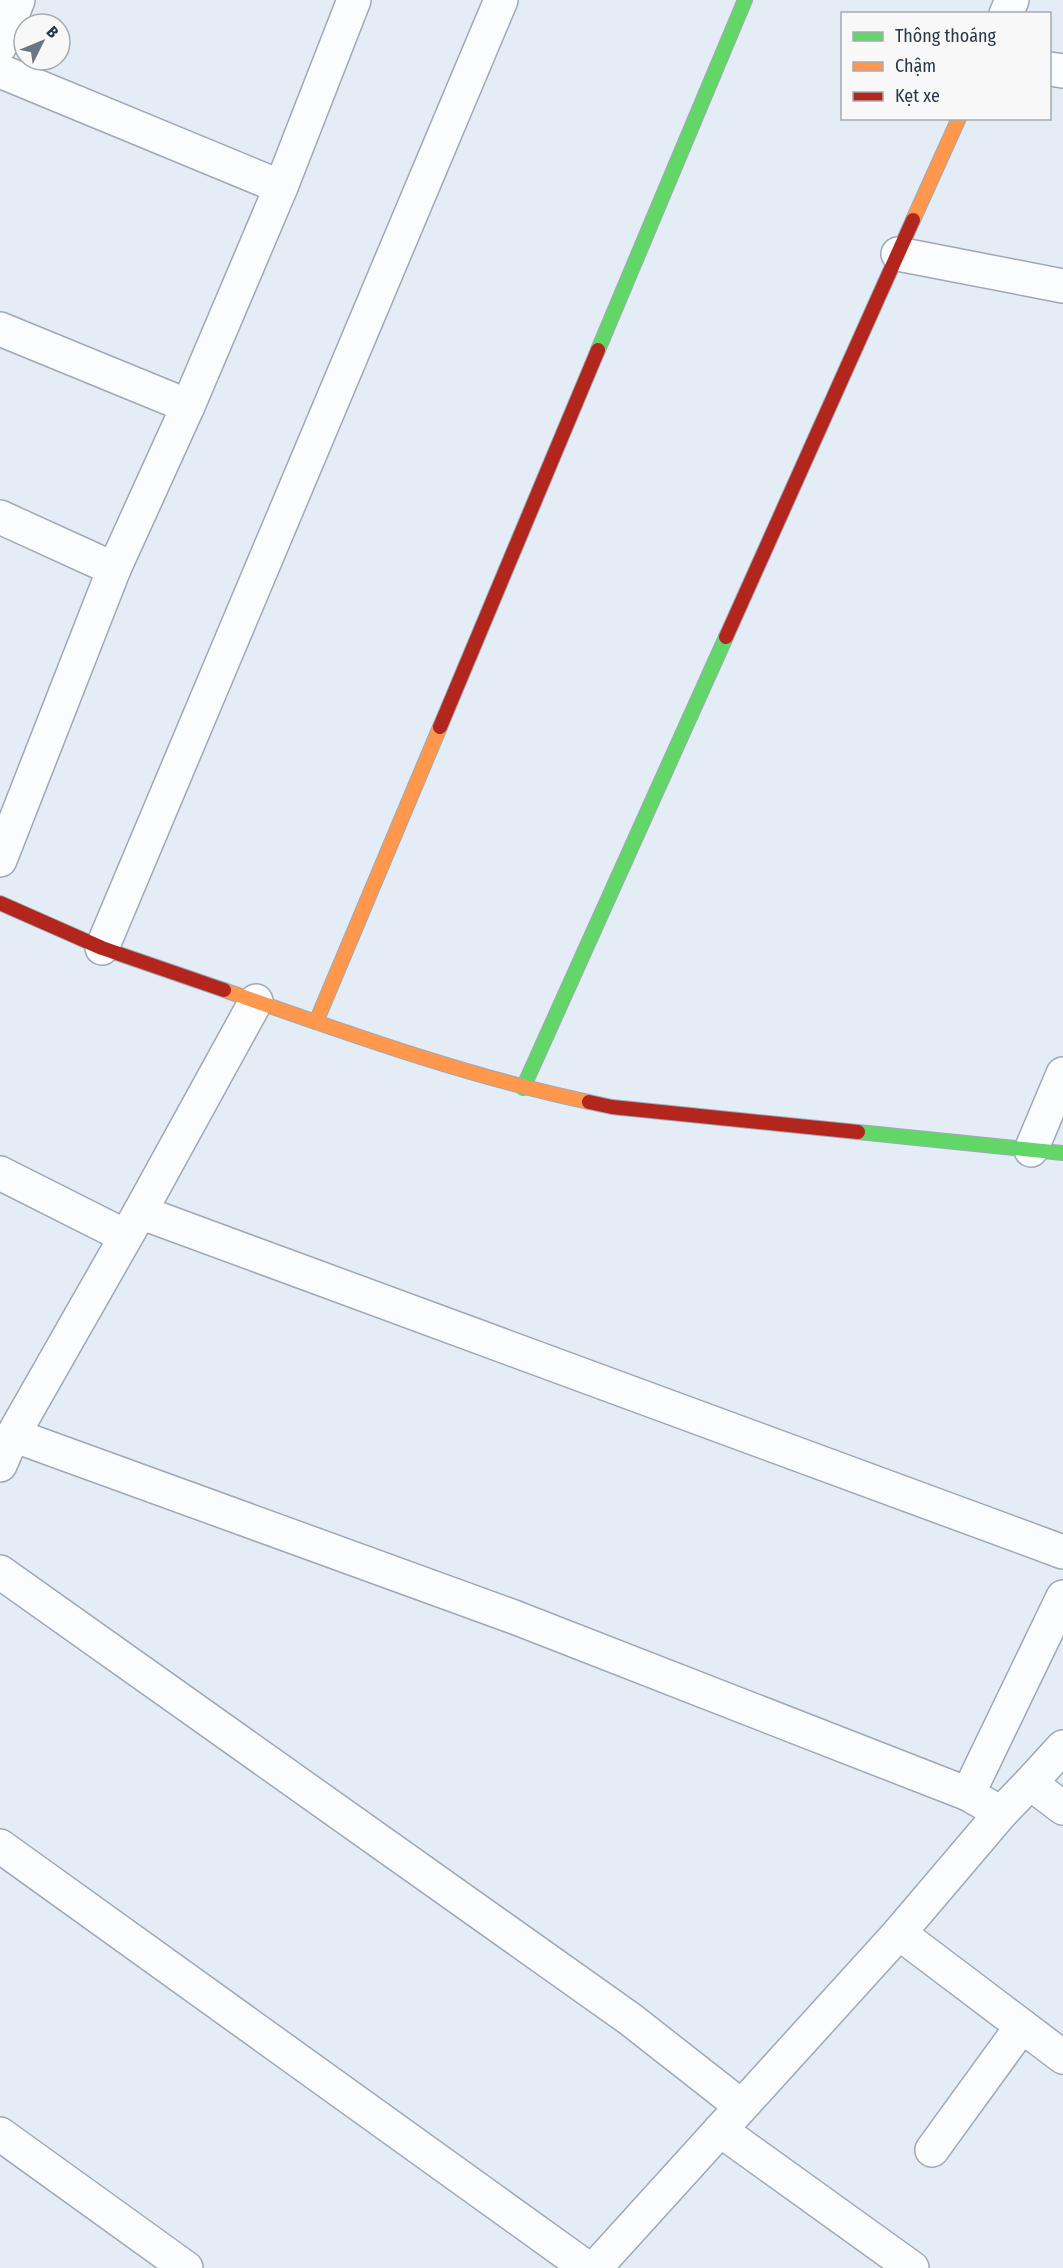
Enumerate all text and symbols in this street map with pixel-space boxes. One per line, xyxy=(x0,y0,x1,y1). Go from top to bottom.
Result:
north arrow xyxy=(12,12,72,72)
legend xyxy=(841,12,1051,120)
text: B xyxy=(43,22,63,42)
text: Thông thoáng xyxy=(895,25,996,47)
text: Chậm xyxy=(895,55,936,77)
text: Kẹt xe xyxy=(895,85,940,107)

